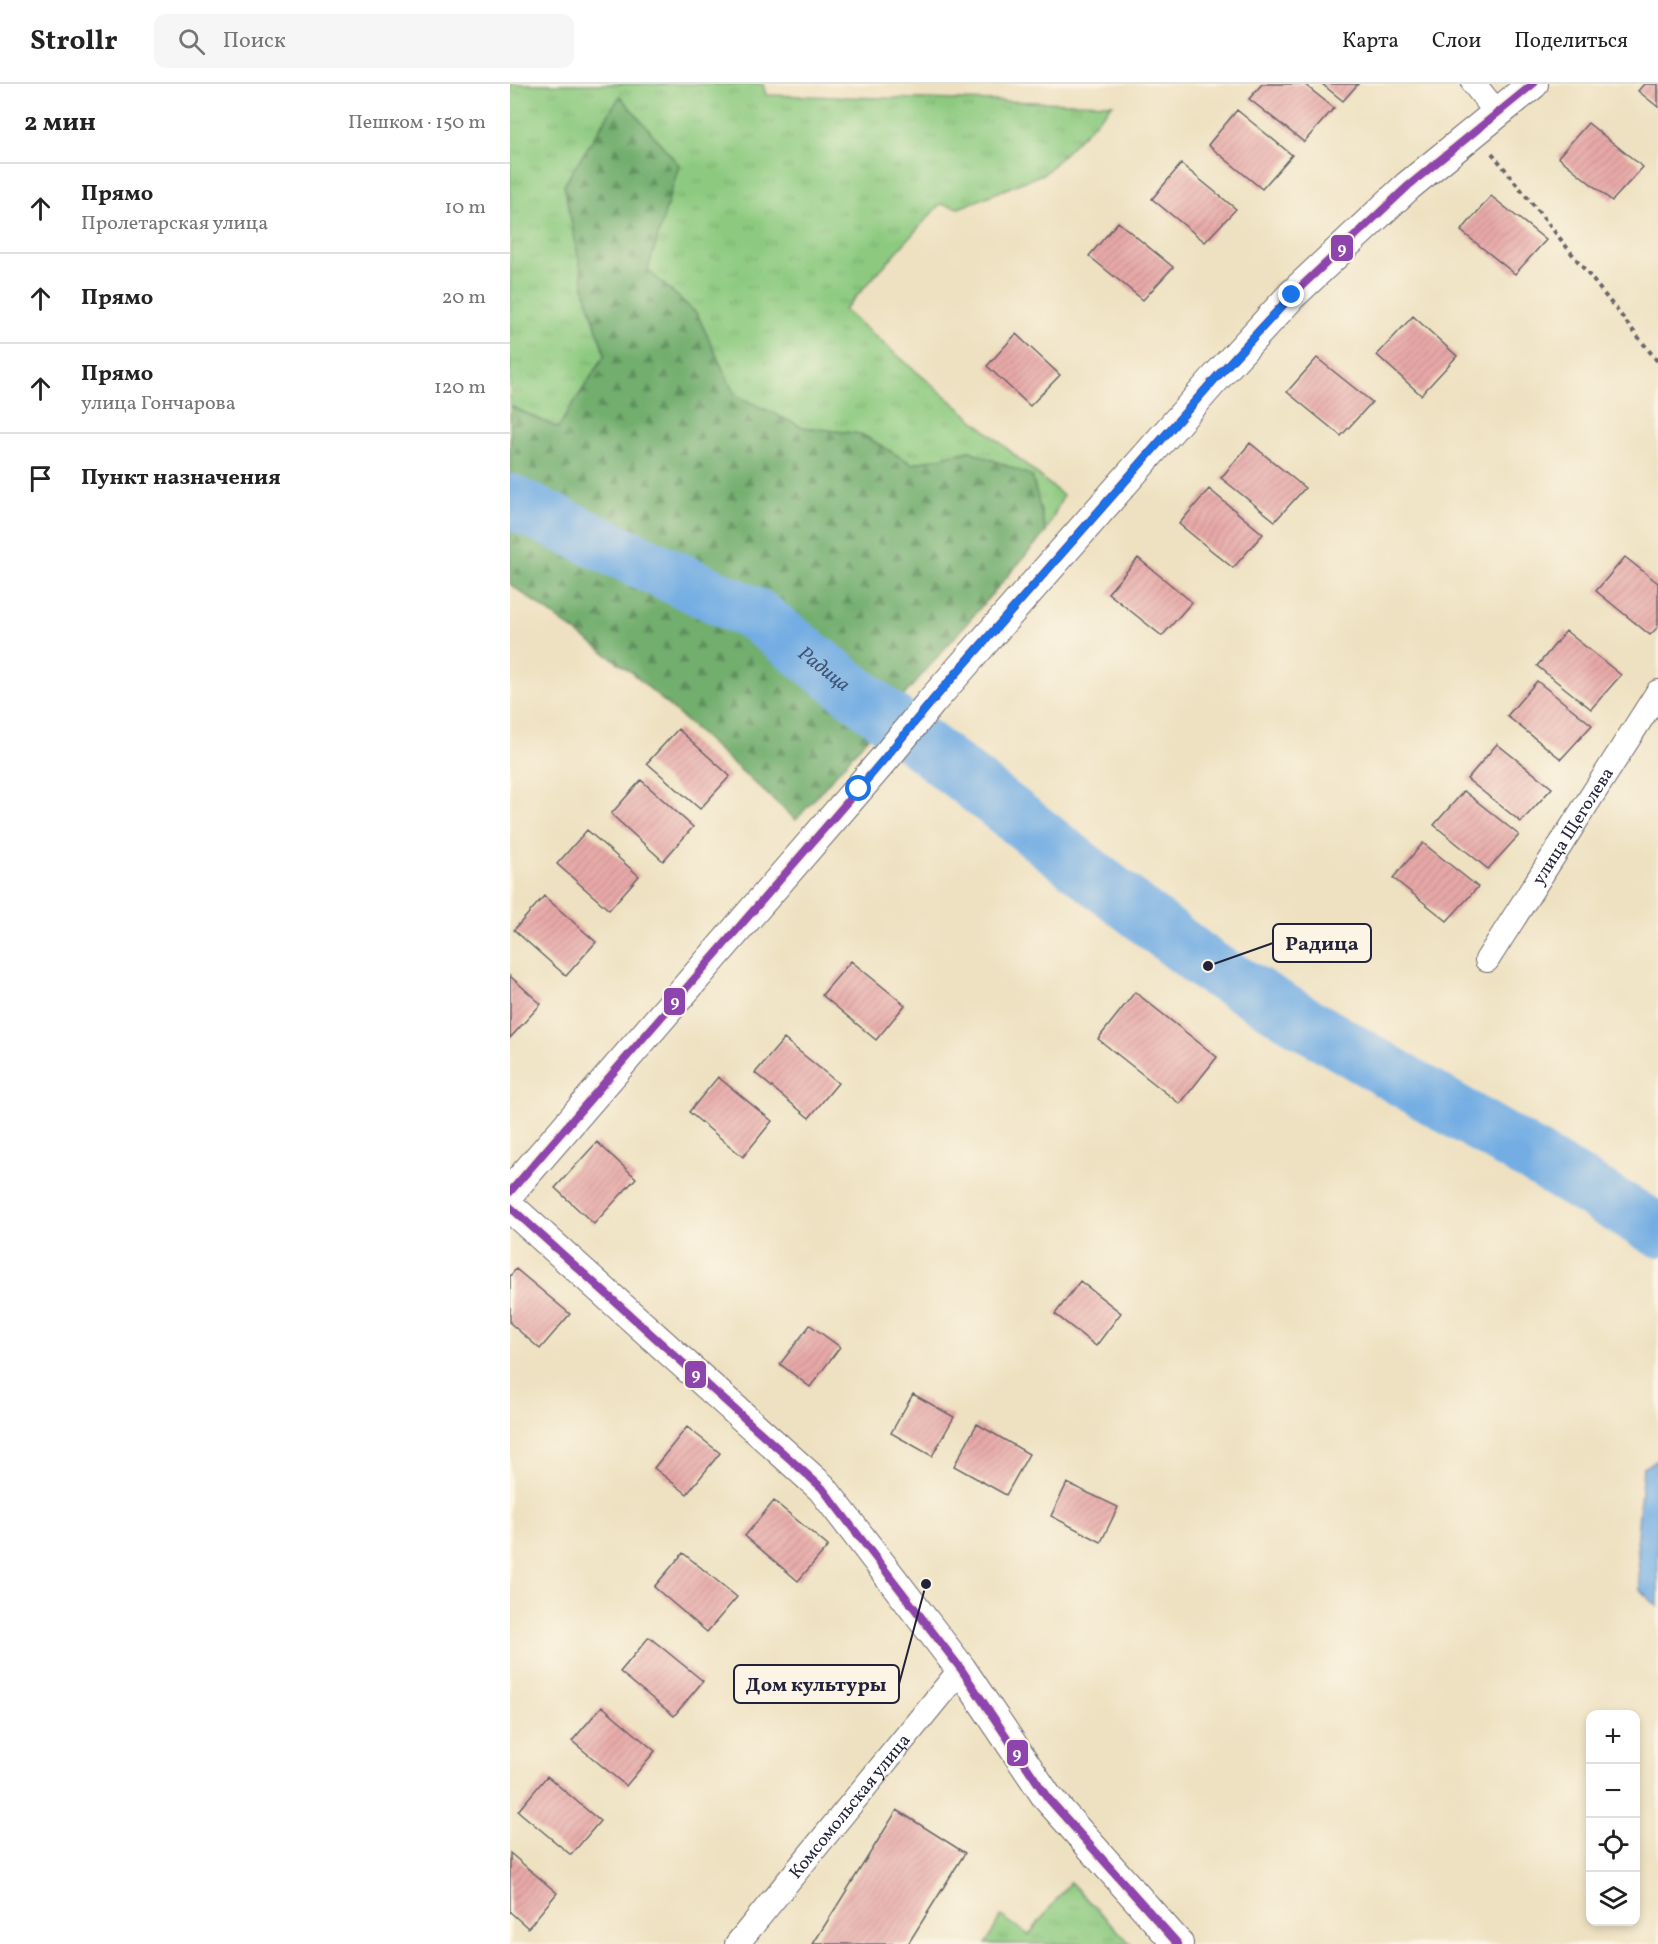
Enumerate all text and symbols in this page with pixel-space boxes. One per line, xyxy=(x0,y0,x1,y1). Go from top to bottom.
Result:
search box xyxy=(154,14,574,68)
text: Strollr xyxy=(30,22,118,61)
icon: search xyxy=(175,25,208,58)
text: Поиск xyxy=(223,26,286,57)
text: Карта xyxy=(1342,27,1399,56)
text: Слои xyxy=(1432,27,1481,56)
text: Поделиться xyxy=(1514,27,1628,56)
text: 2 мин xyxy=(24,105,96,141)
text: Пешком · 150 m xyxy=(348,109,486,137)
text: Прямо xyxy=(81,179,153,210)
icon: ahead xyxy=(24,192,57,225)
text: 10 m xyxy=(445,194,486,222)
text: Пролетарская улица xyxy=(81,210,268,238)
line badge: 9 xyxy=(1330,234,1354,262)
text: 9 xyxy=(1338,239,1347,261)
route end xyxy=(1278,281,1304,307)
icon: ahead xyxy=(24,282,57,315)
text: Прямо xyxy=(81,283,153,314)
text: 20 m xyxy=(442,284,486,312)
text: Прямо xyxy=(81,359,153,390)
icon: ahead xyxy=(24,372,57,405)
text: 120 m xyxy=(434,374,486,402)
text: улица Гончарова xyxy=(81,390,236,418)
icon: arrive xyxy=(24,462,57,495)
text: Пункт назначения xyxy=(81,463,281,494)
water label: Радица xyxy=(791,641,855,699)
street label: улица Щеголева xyxy=(1527,763,1621,890)
route start xyxy=(845,775,871,801)
callout: Радица xyxy=(1273,924,1371,962)
text: Радица xyxy=(1285,931,1359,959)
line badge: 9 xyxy=(663,987,686,1016)
text: 9 xyxy=(671,992,680,1014)
line badge: 9 xyxy=(684,1360,707,1389)
text: 9 xyxy=(692,1365,701,1387)
callout: Дом культуры xyxy=(734,1665,899,1703)
text: Дом культуры xyxy=(746,1672,887,1700)
map controls xyxy=(1586,1710,1640,1926)
button: + xyxy=(1586,1710,1640,1764)
street label: Комсомольская улица xyxy=(784,1729,917,1885)
line badge: 9 xyxy=(1006,1739,1029,1767)
text: 9 xyxy=(1013,1744,1022,1766)
button: − xyxy=(1586,1764,1640,1818)
button: locate xyxy=(1586,1818,1640,1872)
button: layers xyxy=(1586,1872,1640,1926)

